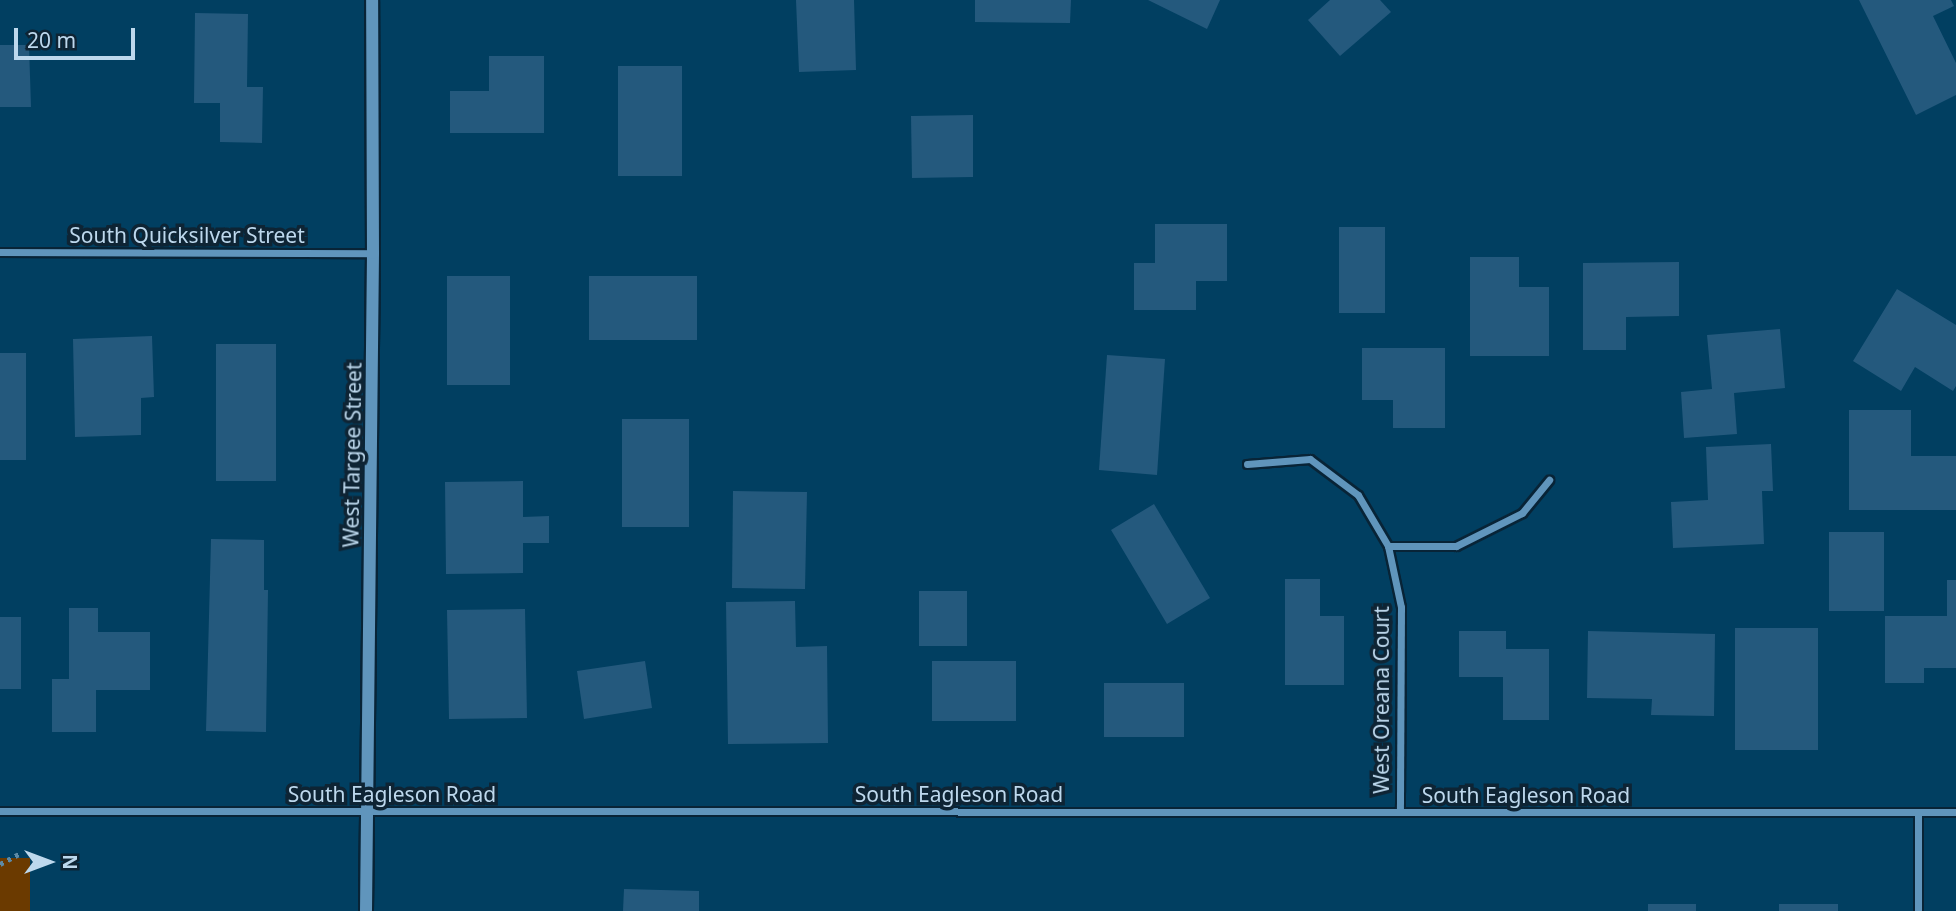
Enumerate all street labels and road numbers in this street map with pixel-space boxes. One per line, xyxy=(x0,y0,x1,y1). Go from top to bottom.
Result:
street label: South Quicksilver Street xyxy=(69,222,305,248)
street label: West Targee Street xyxy=(338,362,366,548)
street label: West Oreana Court xyxy=(1368,606,1394,794)
street label: South Eagleson Road xyxy=(288,781,496,807)
street label: South Eagleson Road xyxy=(855,781,1063,807)
street label: South Eagleson Road xyxy=(1422,782,1630,808)

